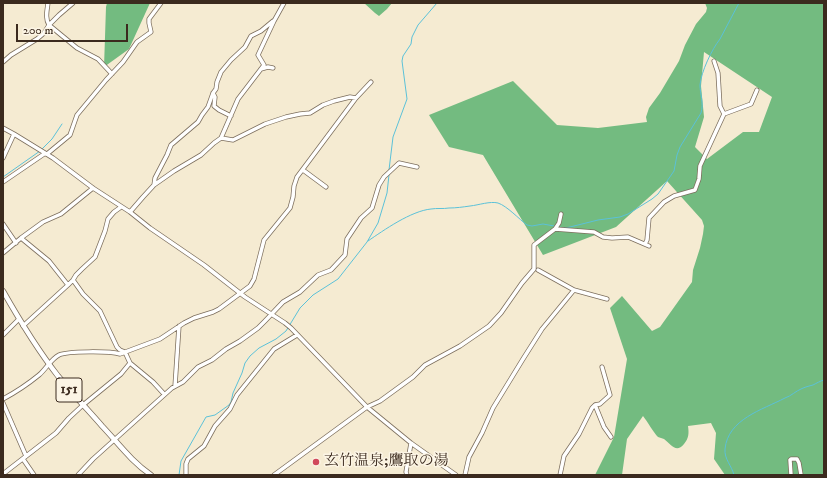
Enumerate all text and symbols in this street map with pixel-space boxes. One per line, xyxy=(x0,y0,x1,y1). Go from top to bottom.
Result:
scale bar xyxy=(18,16,130,42)
text: 200 m xyxy=(23,23,53,38)
road number: 151 xyxy=(56,378,82,402)
place label: 玄竹温泉;鷹取の湯 xyxy=(324,453,448,471)
marker: 玄竹温泉;鷹取の湯 xyxy=(311,457,321,467)

